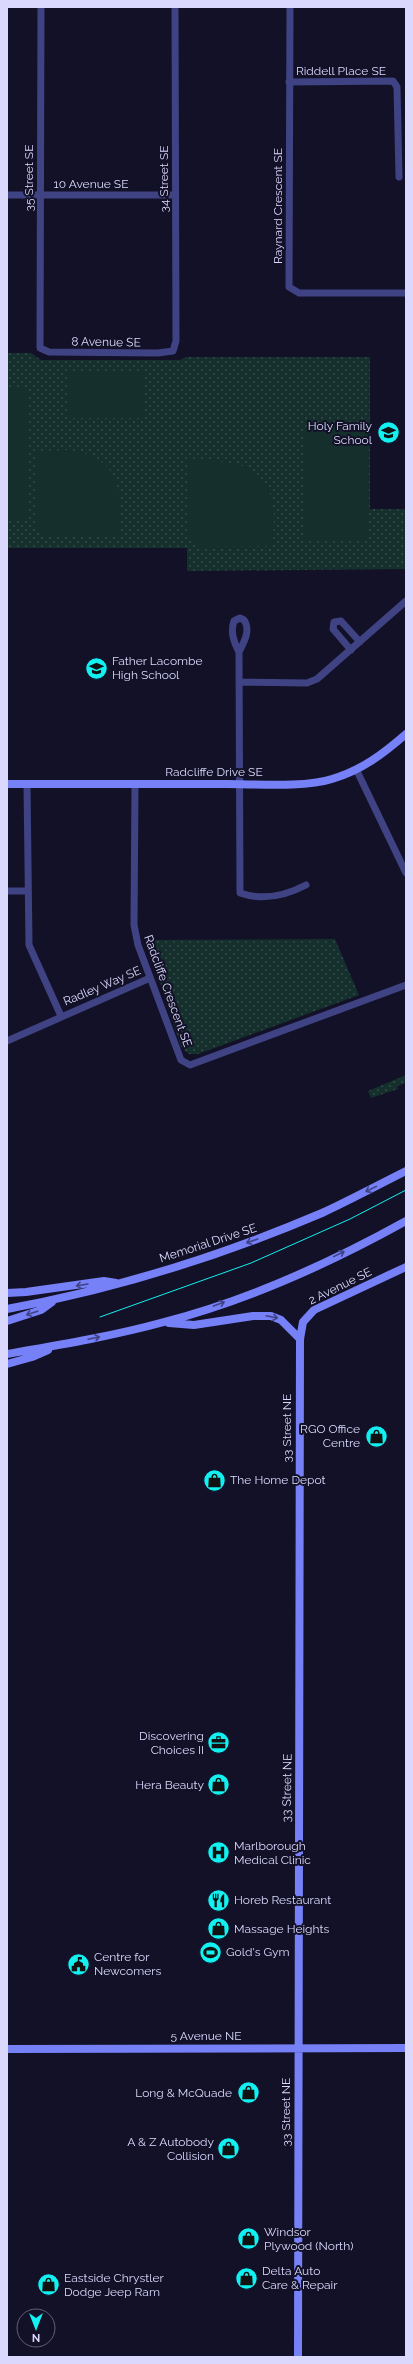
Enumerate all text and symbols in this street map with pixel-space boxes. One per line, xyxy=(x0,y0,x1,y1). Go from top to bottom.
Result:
street label: Riddell Place SE xyxy=(296,64,386,78)
street label: 35 Street SE xyxy=(22,145,36,211)
street label: 34 Street SE xyxy=(157,146,171,212)
street label: Raynard Crescent SE xyxy=(271,148,285,264)
street label: 10 Avenue SE xyxy=(54,177,128,191)
street label: 8 Avenue SE xyxy=(71,334,141,350)
place label: Holy Family School xyxy=(308,419,373,447)
school or university icon: Holy Family School xyxy=(375,420,401,446)
place label: Father Lacombe High School xyxy=(112,654,203,682)
school or university icon: Father Lacombe High School xyxy=(84,655,110,681)
street label: Radcliffe Drive SE xyxy=(165,765,263,779)
street label: Radcliffe Crescent SE xyxy=(141,933,195,1049)
street label: Radley Way SE xyxy=(61,963,143,1009)
one-way arrow xyxy=(365,1186,377,1193)
street label: Memorial Drive SE xyxy=(158,1221,258,1265)
one-way arrow xyxy=(246,1238,259,1245)
one-way arrow xyxy=(333,1250,345,1257)
street label: 2 Avenue SE xyxy=(306,1265,374,1307)
one-way arrow xyxy=(76,1281,89,1289)
one-way arrow xyxy=(213,1300,225,1308)
one-way arrow xyxy=(26,1309,38,1317)
one-way arrow xyxy=(265,1314,278,1322)
one-way arrow xyxy=(87,1333,100,1341)
street label: 33 Street NE xyxy=(280,1394,294,1462)
place label: RGO Office Centre xyxy=(300,1422,360,1450)
shop icon: RGO Office Centre xyxy=(363,1423,389,1449)
shop icon: The Home Depot xyxy=(201,1467,227,1493)
place label: The Home Depot xyxy=(230,1473,326,1487)
place label: Discovering Choices II xyxy=(139,1729,204,1757)
office icon: Discovering Choices II xyxy=(206,1730,232,1756)
street label: 33 Street NE xyxy=(279,1753,295,1823)
shop icon: Hera Beauty xyxy=(206,1772,232,1798)
place label: Hera Beauty xyxy=(135,1778,204,1792)
place label: Marlborough Medical Clinic xyxy=(234,1839,311,1867)
hospital icon: Marlborough Medical Clinic xyxy=(206,1840,232,1866)
restaurant icon: Horeb Restaurant xyxy=(206,1887,232,1913)
place label: Horeb Restaurant xyxy=(234,1893,331,1907)
shop icon: Massage Heights xyxy=(206,1916,232,1942)
place label: Massage Heights xyxy=(234,1922,329,1936)
sports icon: Gold's Gym xyxy=(198,1939,224,1965)
place label: Gold's Gym xyxy=(226,1945,290,1959)
place label: Centre for Newcomers xyxy=(94,1950,162,1978)
public building icon: Centre for Newcomers xyxy=(66,1951,92,1977)
street label: 5 Avenue NE xyxy=(171,2029,241,2043)
street label: 33 Street NE xyxy=(279,2078,293,2146)
shop icon: Long & McQuade xyxy=(235,2080,261,2106)
place label: Long & McQuade xyxy=(135,2086,232,2100)
place label: A & Z Autobody Collision xyxy=(127,2135,214,2163)
shop icon: A & Z Autobody Collision xyxy=(216,2136,242,2162)
place label: Windsor Plywood (North) xyxy=(264,2225,353,2253)
shop icon: Windsor Plywood (North) xyxy=(235,2226,261,2252)
place label: Delta Auto Care & Repair xyxy=(262,2264,338,2292)
shop icon: Delta Auto Care & Repair xyxy=(234,2265,260,2291)
place label: Eastside Chrystler Dodge Jeep Ram xyxy=(64,2271,165,2299)
shop icon: Eastside Chrystler Dodge Jeep Ram xyxy=(35,2272,61,2298)
north arrow xyxy=(16,2308,56,2348)
text: N xyxy=(32,2331,40,2344)

